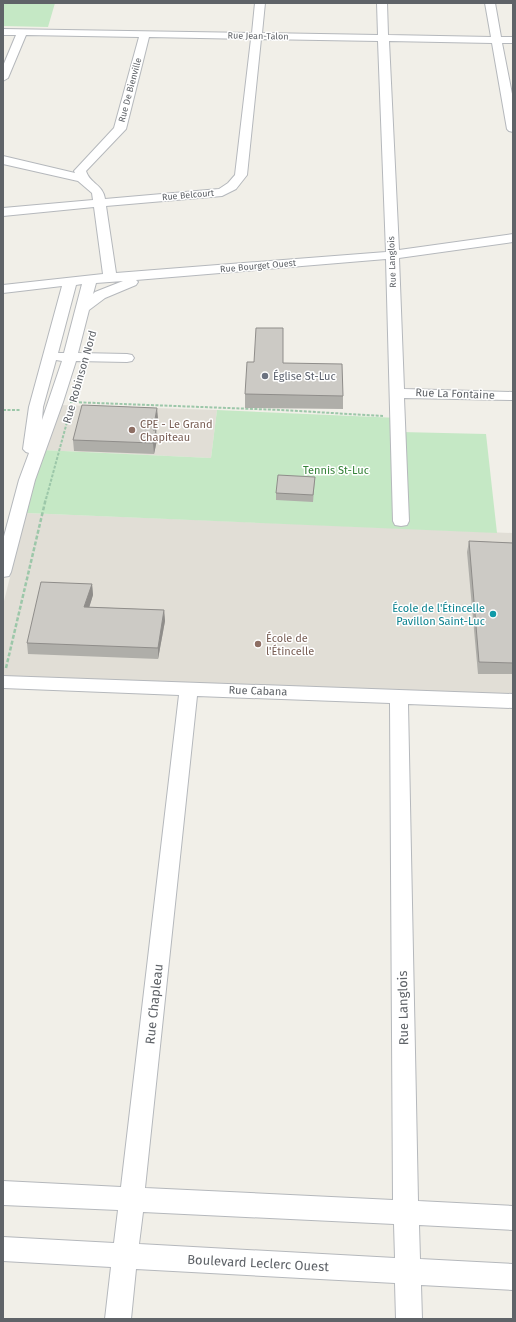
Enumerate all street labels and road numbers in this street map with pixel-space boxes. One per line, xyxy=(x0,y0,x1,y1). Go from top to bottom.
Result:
street label: Rue Jean-Talon xyxy=(227,30,289,42)
street label: Rue De Bienville xyxy=(117,57,143,123)
street label: Rue Belcourt xyxy=(162,188,215,202)
street label: Rue Langlois xyxy=(386,236,398,288)
street label: Rue Bourget Ouest xyxy=(220,258,297,274)
street label: Rue Robinson Nord xyxy=(60,329,100,425)
street label: Rue La Fontaine xyxy=(415,386,495,402)
street label: Rue Cabana xyxy=(228,683,288,699)
street label: Rue Chapleau xyxy=(142,963,166,1045)
street label: Rue Langlois xyxy=(395,970,411,1046)
street label: Boulevard Leclerc Ouest xyxy=(187,1252,330,1274)

